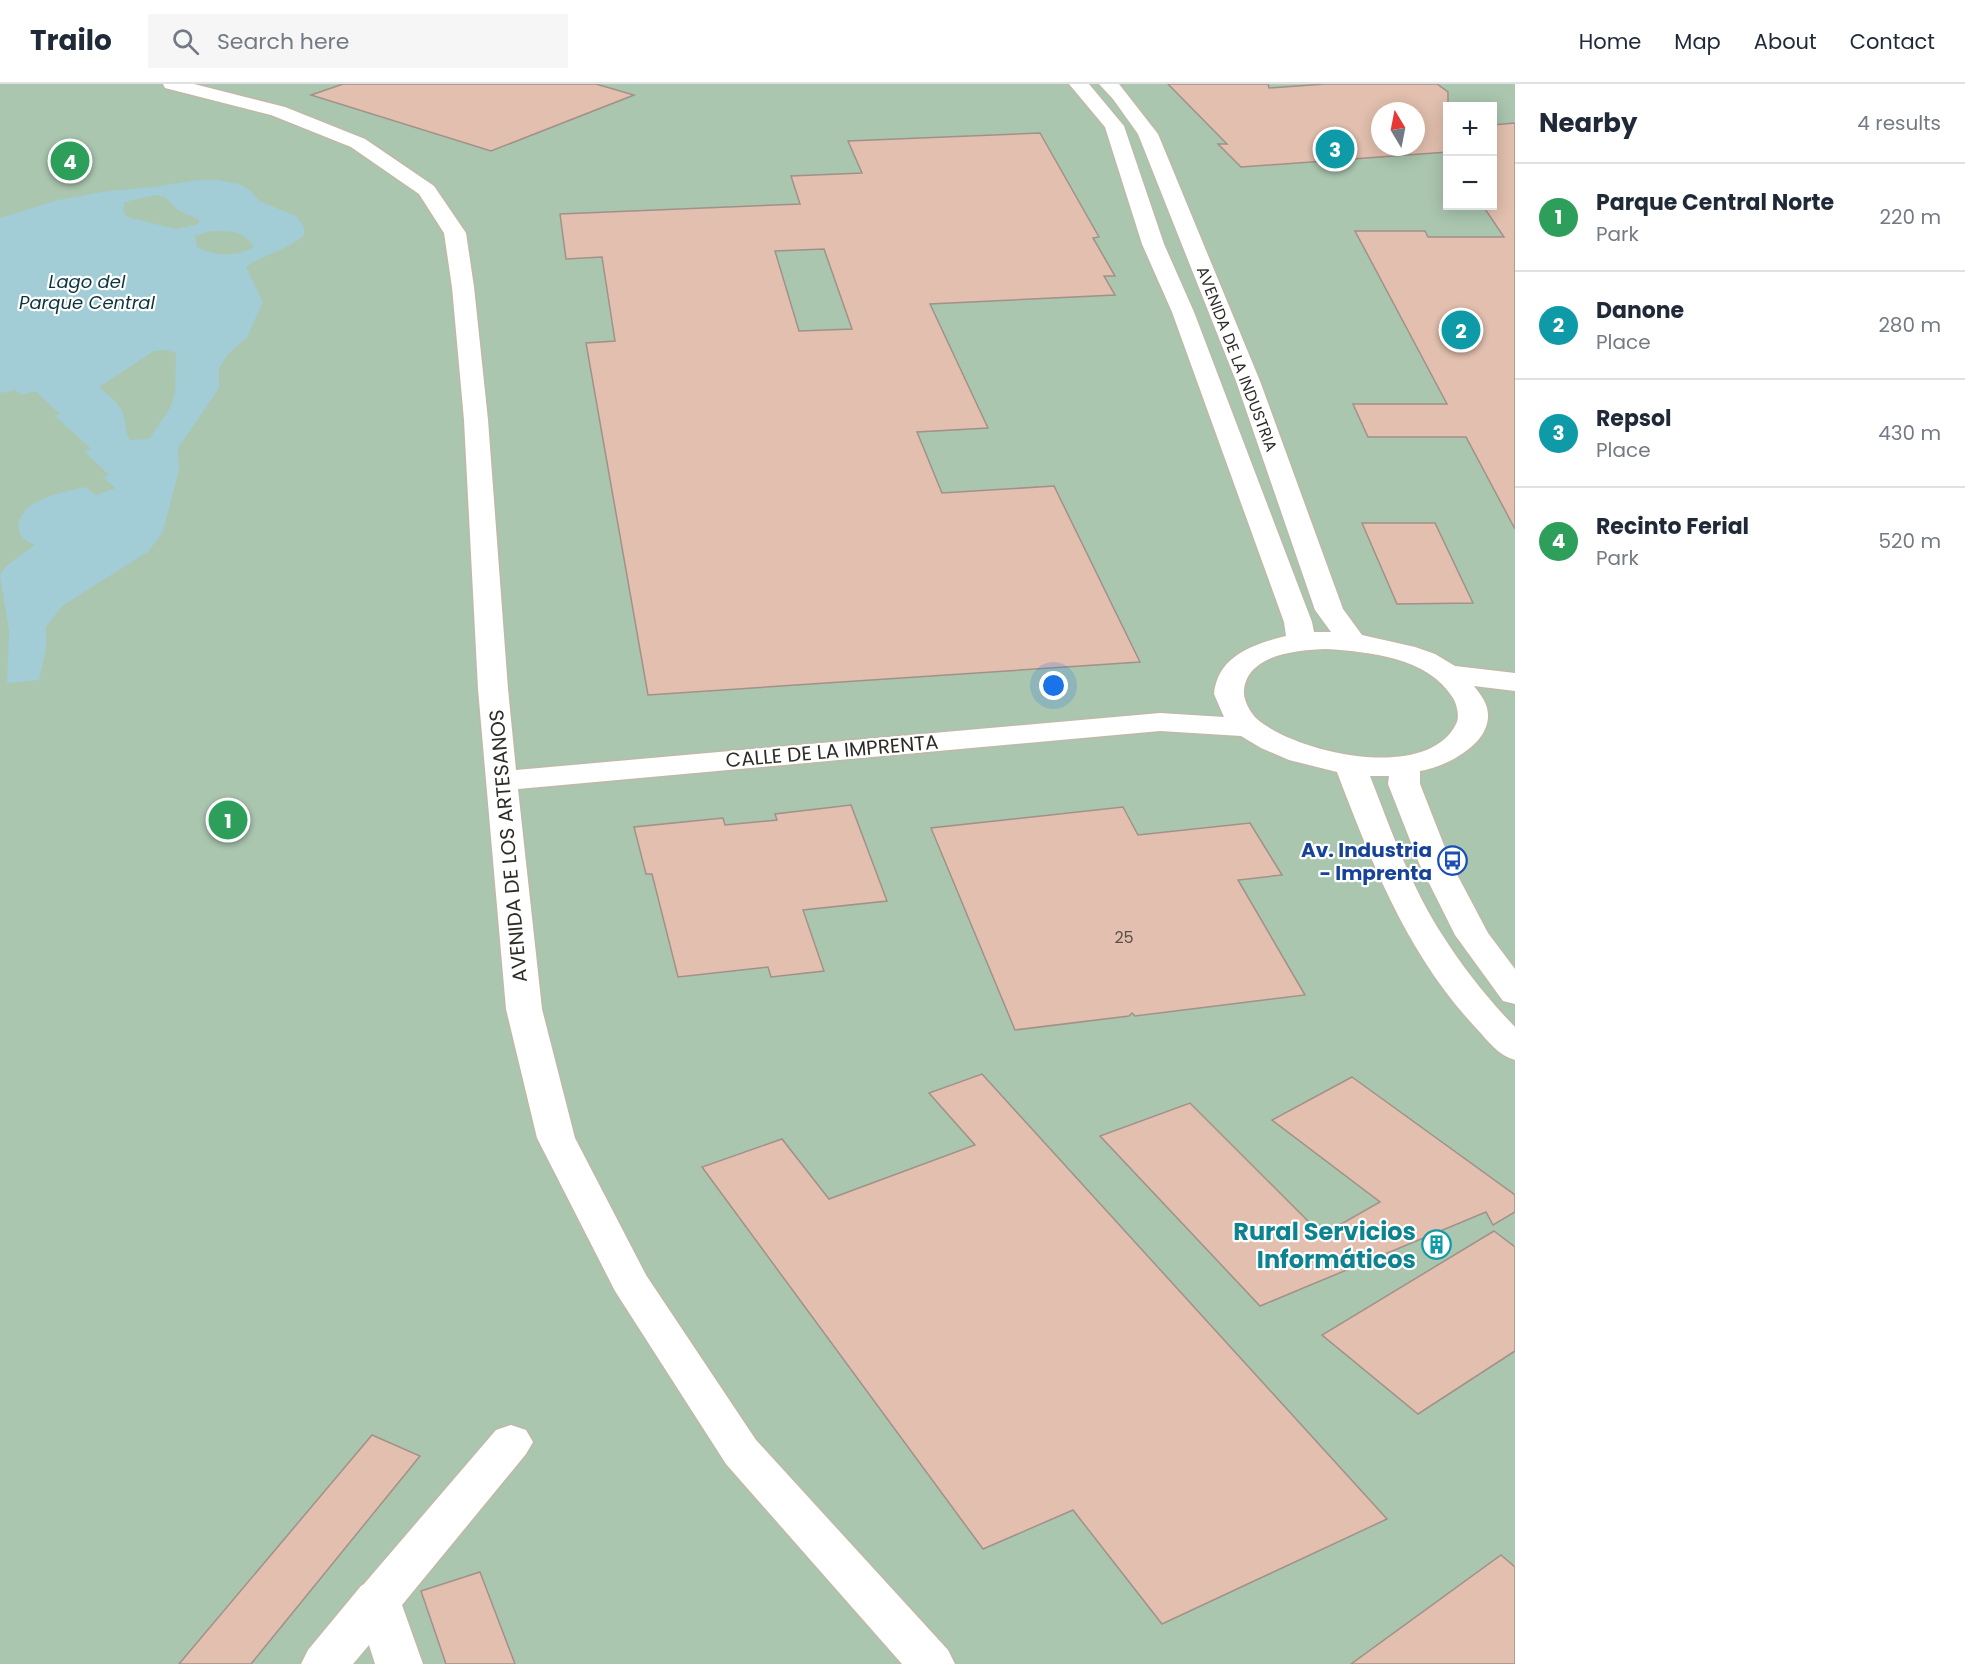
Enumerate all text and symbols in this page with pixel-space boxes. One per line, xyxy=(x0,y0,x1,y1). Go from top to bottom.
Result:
search box xyxy=(148,14,568,68)
text: Trailo xyxy=(30,21,112,60)
icon: search xyxy=(169,25,202,58)
text: Search here xyxy=(217,26,349,57)
text: Home xyxy=(1579,27,1641,56)
text: Map xyxy=(1674,27,1721,56)
text: About xyxy=(1754,27,1817,56)
text: Contact xyxy=(1850,27,1935,56)
north arrow xyxy=(1371,102,1425,156)
map controls xyxy=(1443,102,1497,210)
button: + xyxy=(1443,102,1497,156)
text: Nearby xyxy=(1539,105,1637,141)
text: 4 results xyxy=(1857,109,1941,137)
pin: 3 xyxy=(1316,126,1354,172)
pin: 4 xyxy=(50,138,90,184)
button: − xyxy=(1443,156,1497,210)
text: Parque Central Norte xyxy=(1596,187,1834,218)
text: 1 xyxy=(1555,203,1562,231)
text: 220 m xyxy=(1880,203,1941,231)
text: Park xyxy=(1596,220,1639,248)
street label: AVENIDA DE LA INDUSTRIA xyxy=(1191,263,1283,455)
water label: Lago del Parque Central xyxy=(19,269,156,315)
text: Danone xyxy=(1596,295,1684,326)
pin: 2 xyxy=(1442,308,1480,352)
text: 2 xyxy=(1553,311,1564,339)
text: 280 m xyxy=(1878,311,1941,339)
text: Place xyxy=(1596,328,1651,356)
text: Repsol xyxy=(1596,403,1672,434)
text: 3 xyxy=(1552,419,1565,447)
text: 430 m xyxy=(1878,419,1941,447)
text: Place xyxy=(1596,436,1651,464)
text: Recinto Ferial xyxy=(1596,511,1749,542)
text: 4 xyxy=(1552,527,1565,555)
text: 520 m xyxy=(1878,527,1941,555)
text: Park xyxy=(1596,544,1639,572)
your location xyxy=(1039,671,1068,700)
street label: AVENIDA DE LOS ARTESANOS xyxy=(482,708,534,984)
street label: CALLE DE LA IMPRENTA xyxy=(724,728,940,774)
pin: 1 xyxy=(208,798,248,842)
place label: Av. Industria - Imprenta xyxy=(1301,836,1432,887)
bus stop icon: Av. Industria - Imprenta xyxy=(1437,845,1469,877)
house number: 25 xyxy=(1114,926,1134,949)
place label: Rural Servicios Informáticos xyxy=(1233,1215,1416,1276)
building icon: Rural Servicios Informáticos xyxy=(1421,1229,1453,1261)

